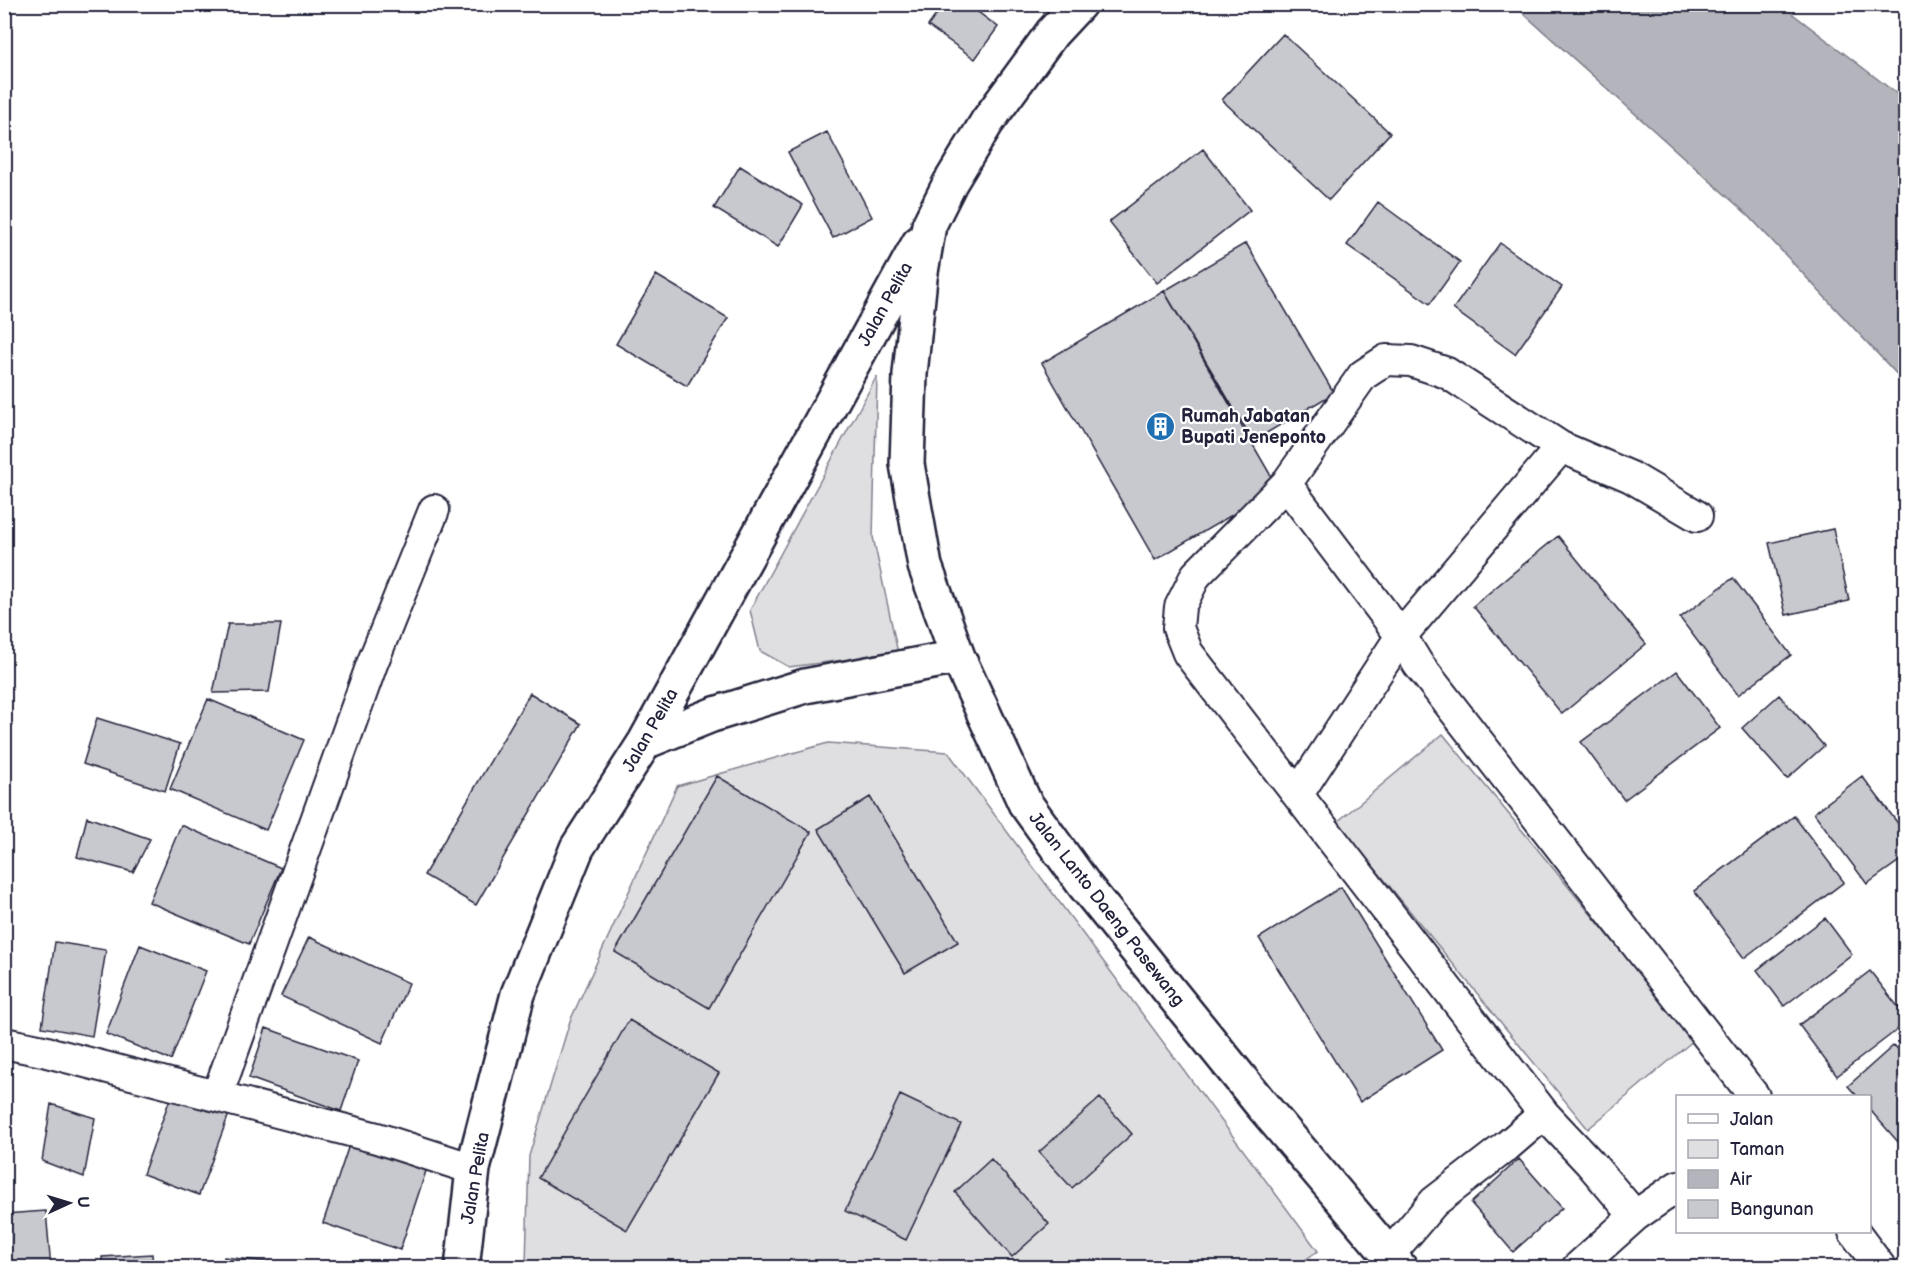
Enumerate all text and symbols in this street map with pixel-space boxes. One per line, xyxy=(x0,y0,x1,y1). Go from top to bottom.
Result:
street label: Jalan Pelita xyxy=(854,258,917,350)
place label: Rumah Jabatan Bupati Jeneponto xyxy=(1181,406,1326,448)
building icon: Rumah Jabatan Bupati Jeneponto xyxy=(1144,410,1176,442)
street label: Jalan Pelita xyxy=(618,685,683,776)
street label: Jalan Lanto Daeng Pasewang xyxy=(1024,808,1189,1011)
legend xyxy=(1676,1095,1871,1233)
text: Jalan xyxy=(1730,1109,1773,1130)
street label: Jalan Pelita xyxy=(457,1130,494,1226)
text: Taman xyxy=(1730,1139,1784,1160)
text: Air xyxy=(1730,1169,1752,1190)
north arrow xyxy=(39,1173,99,1233)
text: U xyxy=(73,1196,92,1208)
text: Bangunan xyxy=(1730,1199,1814,1220)

